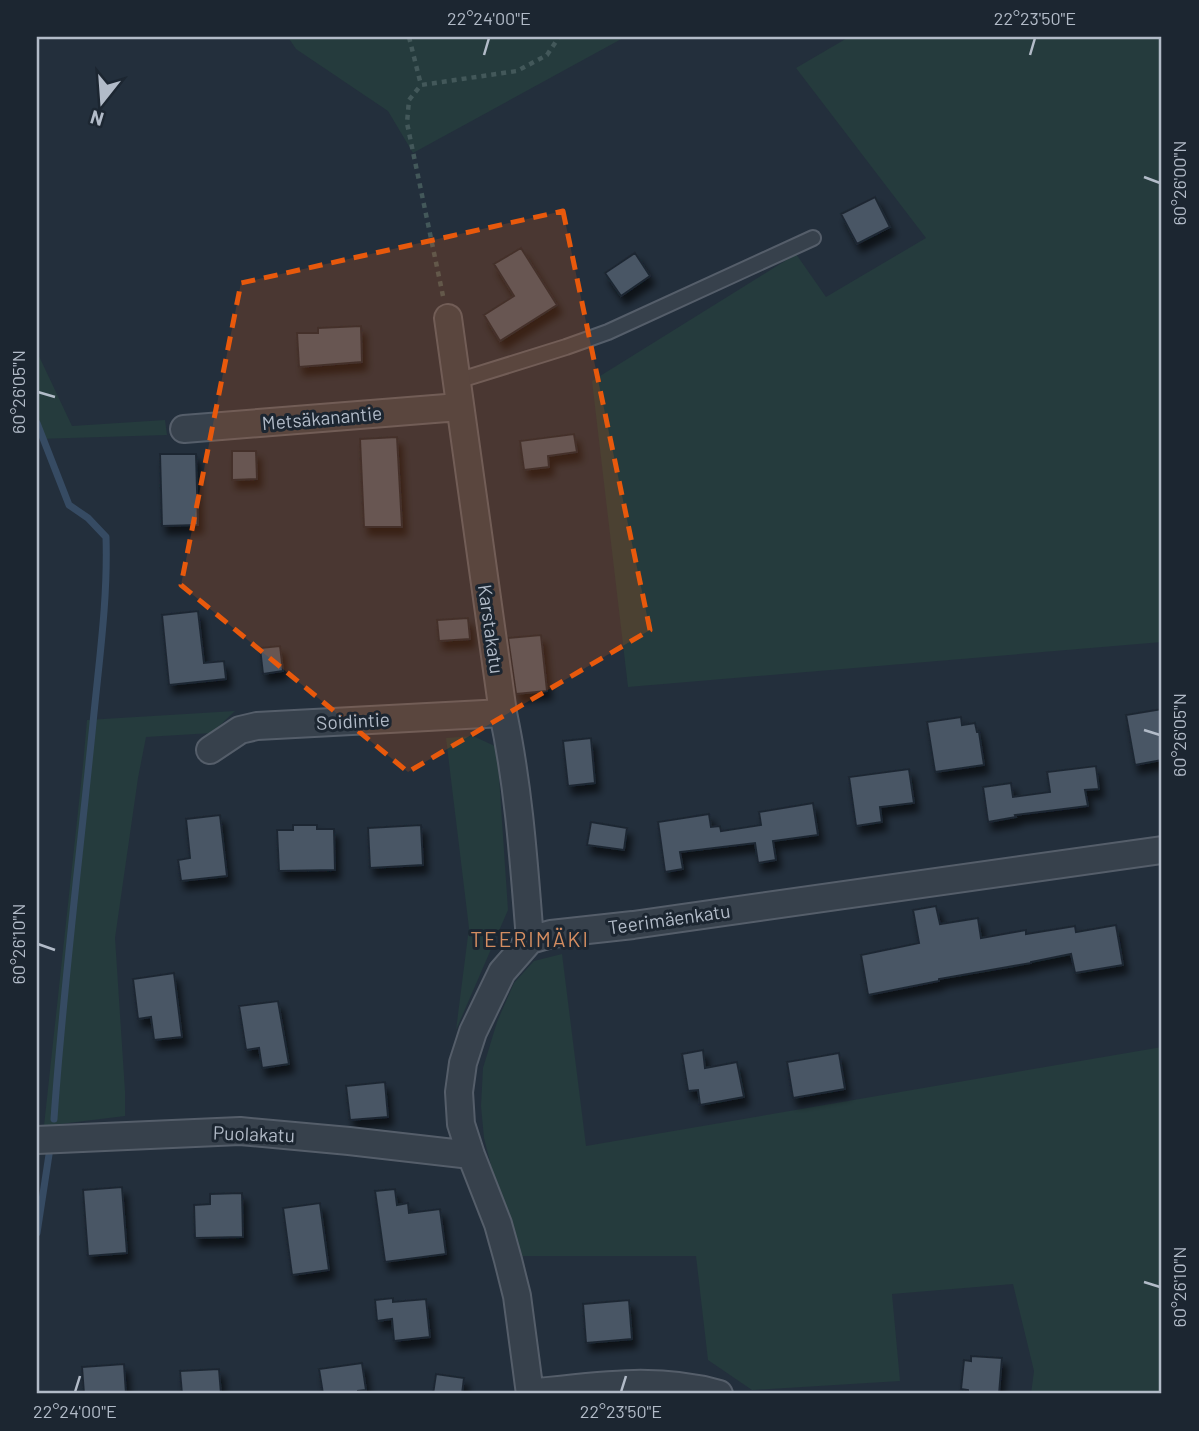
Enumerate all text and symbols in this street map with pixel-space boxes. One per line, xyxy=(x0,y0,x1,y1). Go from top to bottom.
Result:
text: 22°24'00"E xyxy=(447,7,531,29)
text: 22°23'50"E xyxy=(994,7,1076,29)
north arrow xyxy=(66,66,136,136)
text: N xyxy=(87,106,106,132)
text: 60°26'00"N xyxy=(1168,141,1190,225)
text: 60°26'05"N xyxy=(7,350,29,434)
street label: Metsäkanantie xyxy=(261,401,383,434)
street label: Karstakatu xyxy=(474,583,509,675)
text: 60°26'05"N xyxy=(1168,693,1190,777)
street label: Soidintie xyxy=(316,707,390,734)
street label: Teerimäenkatu xyxy=(606,899,732,938)
text: 60°26'10"N xyxy=(7,904,29,984)
district label: TEERIMÄKI xyxy=(470,926,590,951)
street label: Puolakatu xyxy=(213,1121,295,1146)
text: 60°26'10"N xyxy=(1168,1247,1190,1327)
text: 22°24'00"E xyxy=(33,1400,117,1422)
text: 22°23'50"E xyxy=(580,1400,662,1422)

